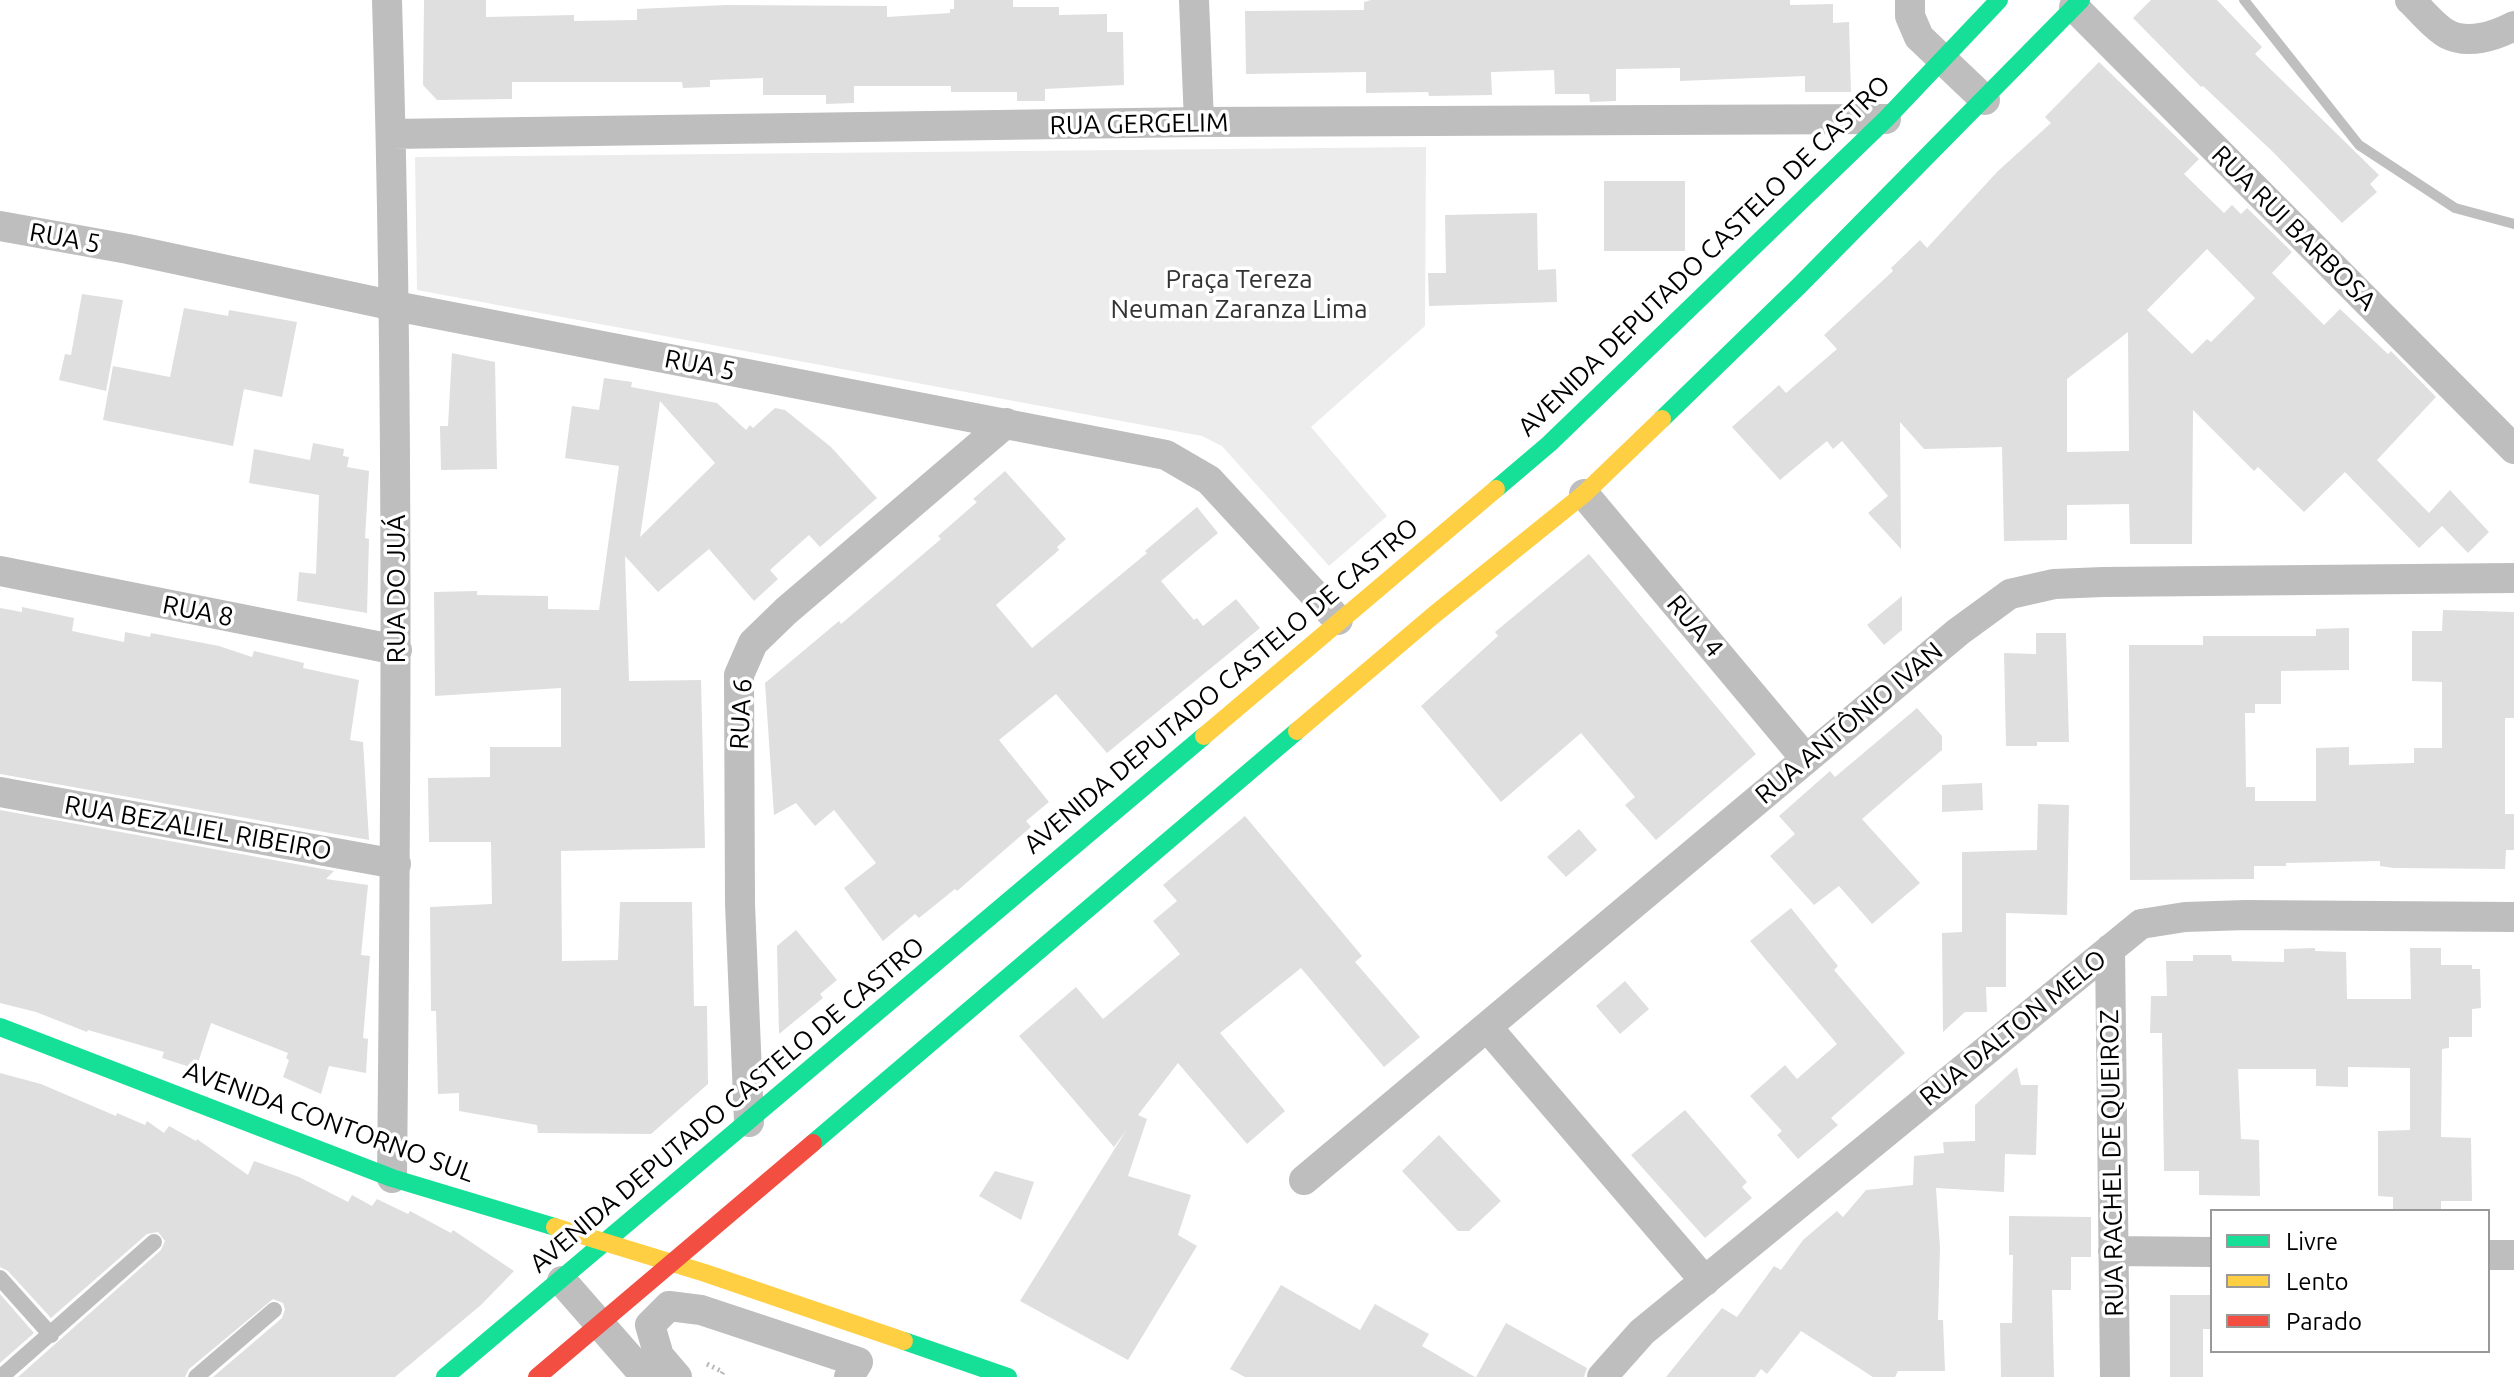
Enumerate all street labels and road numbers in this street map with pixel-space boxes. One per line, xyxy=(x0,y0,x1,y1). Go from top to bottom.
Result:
street label: AVENIDA DEPUTADO CASTELO DE CASTRO xyxy=(1511,69,1897,443)
street label: RUA GERGELIM xyxy=(1049,107,1229,141)
street label: RUA RUI BARBOSA xyxy=(2205,139,2383,317)
street label: RUA 5 xyxy=(27,216,103,260)
street label: RUA 5 xyxy=(662,343,738,387)
street label: AVENIDA DEPUTADO CASTELO DE CASTRO xyxy=(1017,512,1425,860)
street label: RUA DO JUÁ xyxy=(380,515,412,663)
street label: RUA 8 xyxy=(160,589,236,633)
street label: RUA 4 xyxy=(1660,589,1730,663)
street label: RUA ANTÔNIO IVAN xyxy=(1749,636,1949,810)
street label: RUA 6 xyxy=(724,678,758,750)
street label: RUA BEZALIEL RIBEIRO xyxy=(62,789,334,867)
street label: AVENIDA DEPUTADO CASTELO DE CASTRO xyxy=(523,931,931,1279)
street label: RUA DALTON MELO xyxy=(1913,943,2113,1113)
street label: RUA RACHEL DE QUEIROZ xyxy=(2094,1009,2130,1317)
street label: AVENIDA CONTORNO SUL xyxy=(179,1055,479,1189)

